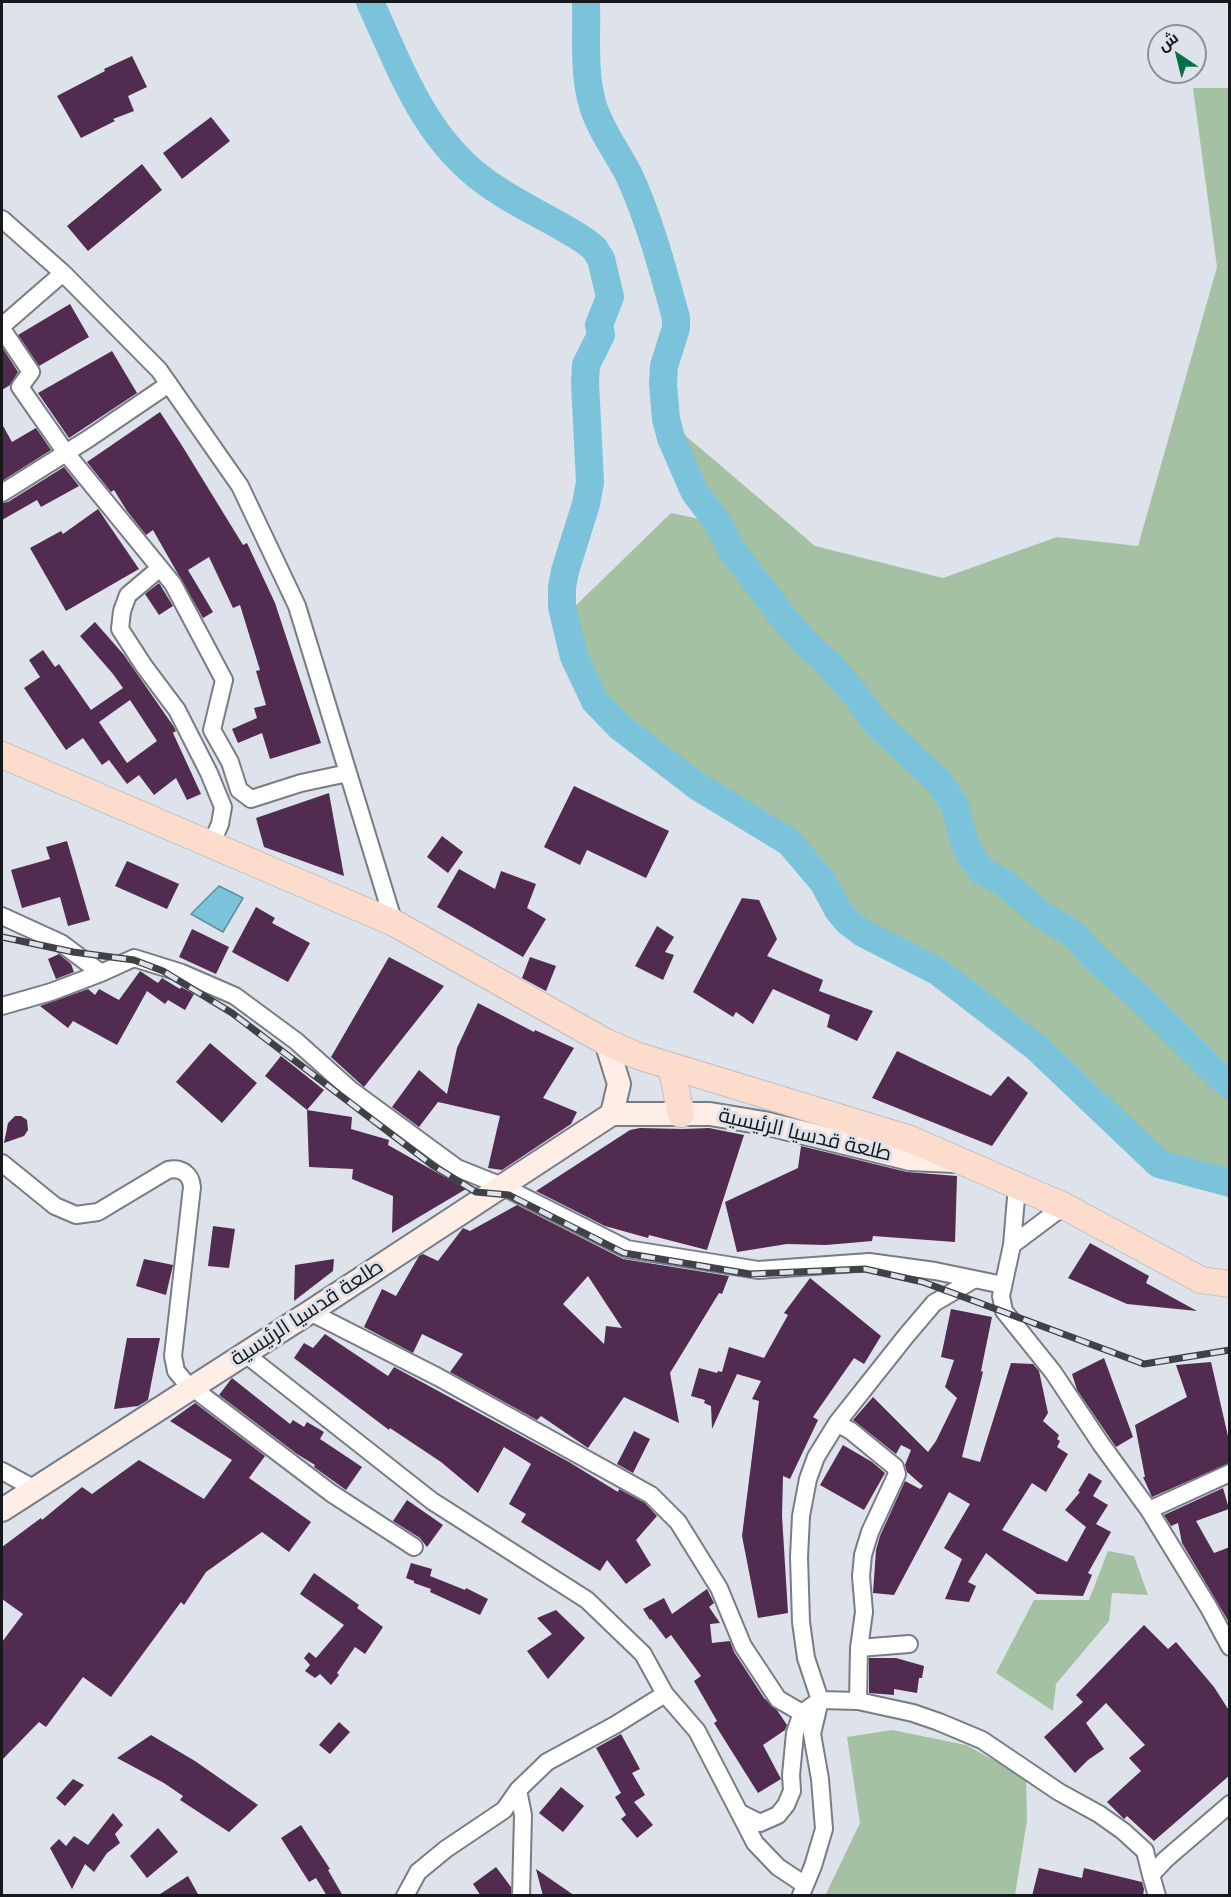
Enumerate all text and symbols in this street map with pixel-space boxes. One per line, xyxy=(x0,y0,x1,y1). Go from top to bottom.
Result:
north arrow xyxy=(1147,24,1207,84)
text: ش xyxy=(1154,27,1182,55)
street label: طلعة قدسيا الرئيسية xyxy=(716,1103,894,1167)
street label: طلعة قدسيا الرئيسية xyxy=(226,1254,388,1372)

